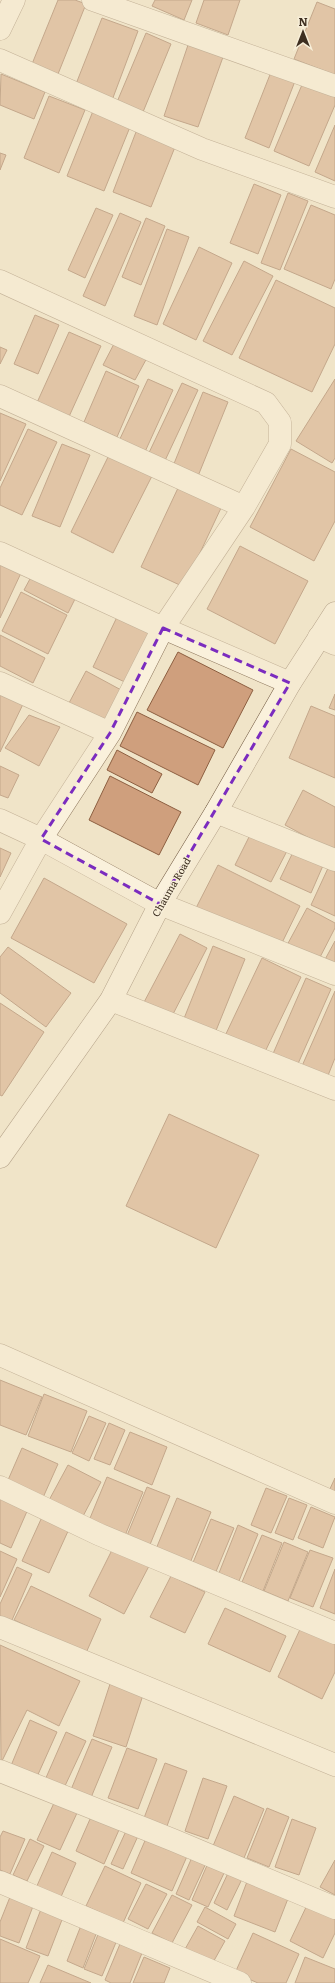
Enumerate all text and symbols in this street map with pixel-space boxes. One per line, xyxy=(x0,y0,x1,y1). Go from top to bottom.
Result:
north arrow xyxy=(283,12,323,52)
text: N xyxy=(298,13,308,29)
street label: Chauma Road xyxy=(147,854,194,919)

